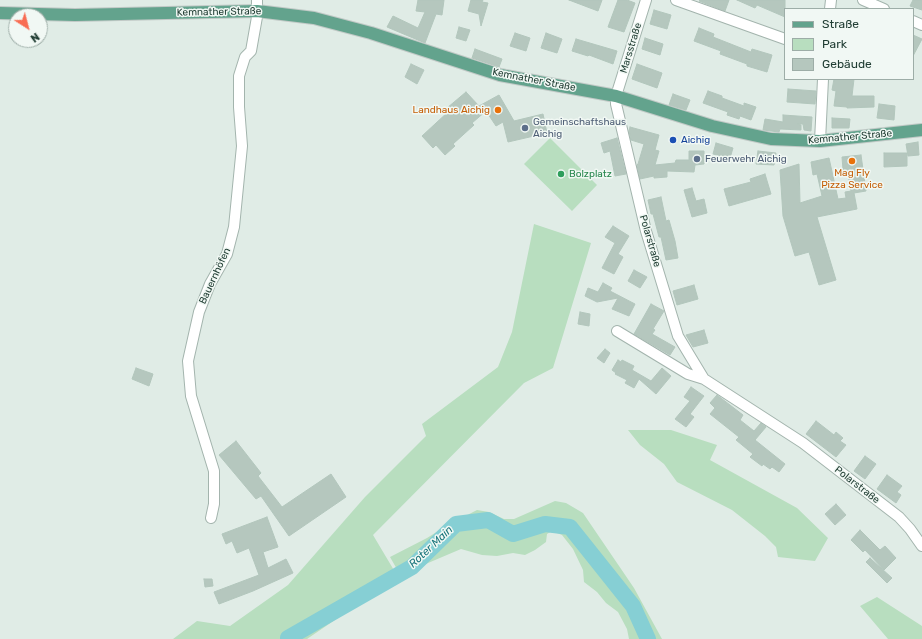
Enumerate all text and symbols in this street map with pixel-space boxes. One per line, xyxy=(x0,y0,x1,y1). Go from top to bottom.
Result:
street label: Kemnather Straße xyxy=(177,5,261,19)
north arrow xyxy=(8,8,48,48)
legend xyxy=(784,8,914,80)
text: Straße xyxy=(822,17,859,31)
street label: Marsstraße xyxy=(618,21,644,75)
text: N xyxy=(28,30,42,45)
text: Park xyxy=(822,37,847,51)
text: Gebäude xyxy=(822,57,872,71)
street label: Kemnather Straße xyxy=(491,66,577,94)
place label: Landhaus Aichig xyxy=(413,104,490,116)
marker: Landhaus Aichig xyxy=(493,105,503,115)
place label: Gemeinschaftshaus Aichig xyxy=(533,116,626,140)
marker: Gemeinschaftshaus Aichig xyxy=(520,123,530,133)
street label: Kemnather Straße xyxy=(807,127,893,147)
place label: Aichig xyxy=(681,134,710,146)
marker: Aichig xyxy=(668,135,678,145)
place label: Feuerwehr Aichig xyxy=(705,153,787,165)
marker: Feuerwehr Aichig xyxy=(692,154,702,164)
marker: Mag Fly Pizza Service xyxy=(847,156,857,166)
place label: Mag Fly Pizza Service xyxy=(821,167,883,190)
place label: Bolzplatz xyxy=(569,168,612,180)
marker: Bolzplatz xyxy=(556,169,566,179)
street label: Polarstraße xyxy=(637,214,663,268)
street label: Bauernhöfen xyxy=(197,246,233,306)
street label: Polarstraße xyxy=(832,464,882,506)
water label: Roter Main xyxy=(406,523,456,571)

